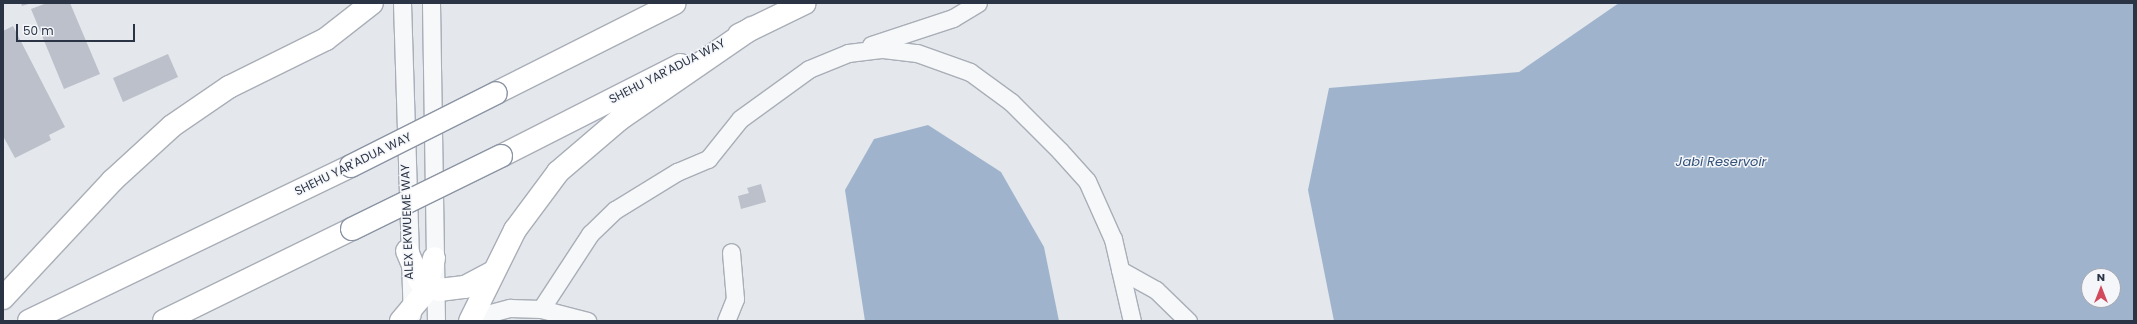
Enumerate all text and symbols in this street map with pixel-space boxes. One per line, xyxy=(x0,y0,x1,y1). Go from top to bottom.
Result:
scale bar xyxy=(18,16,137,42)
text: 50 m xyxy=(23,22,54,39)
street label: SHEHU YAR'ADUA WAY xyxy=(607,35,727,107)
street label: SHEHU YAR'ADUA WAY xyxy=(292,129,414,199)
water label: Jabi Reservoir xyxy=(1676,154,1766,170)
street label: ALEX EKWUEME WAY xyxy=(398,164,416,280)
north arrow xyxy=(2081,268,2121,308)
text: N xyxy=(2097,269,2105,285)

